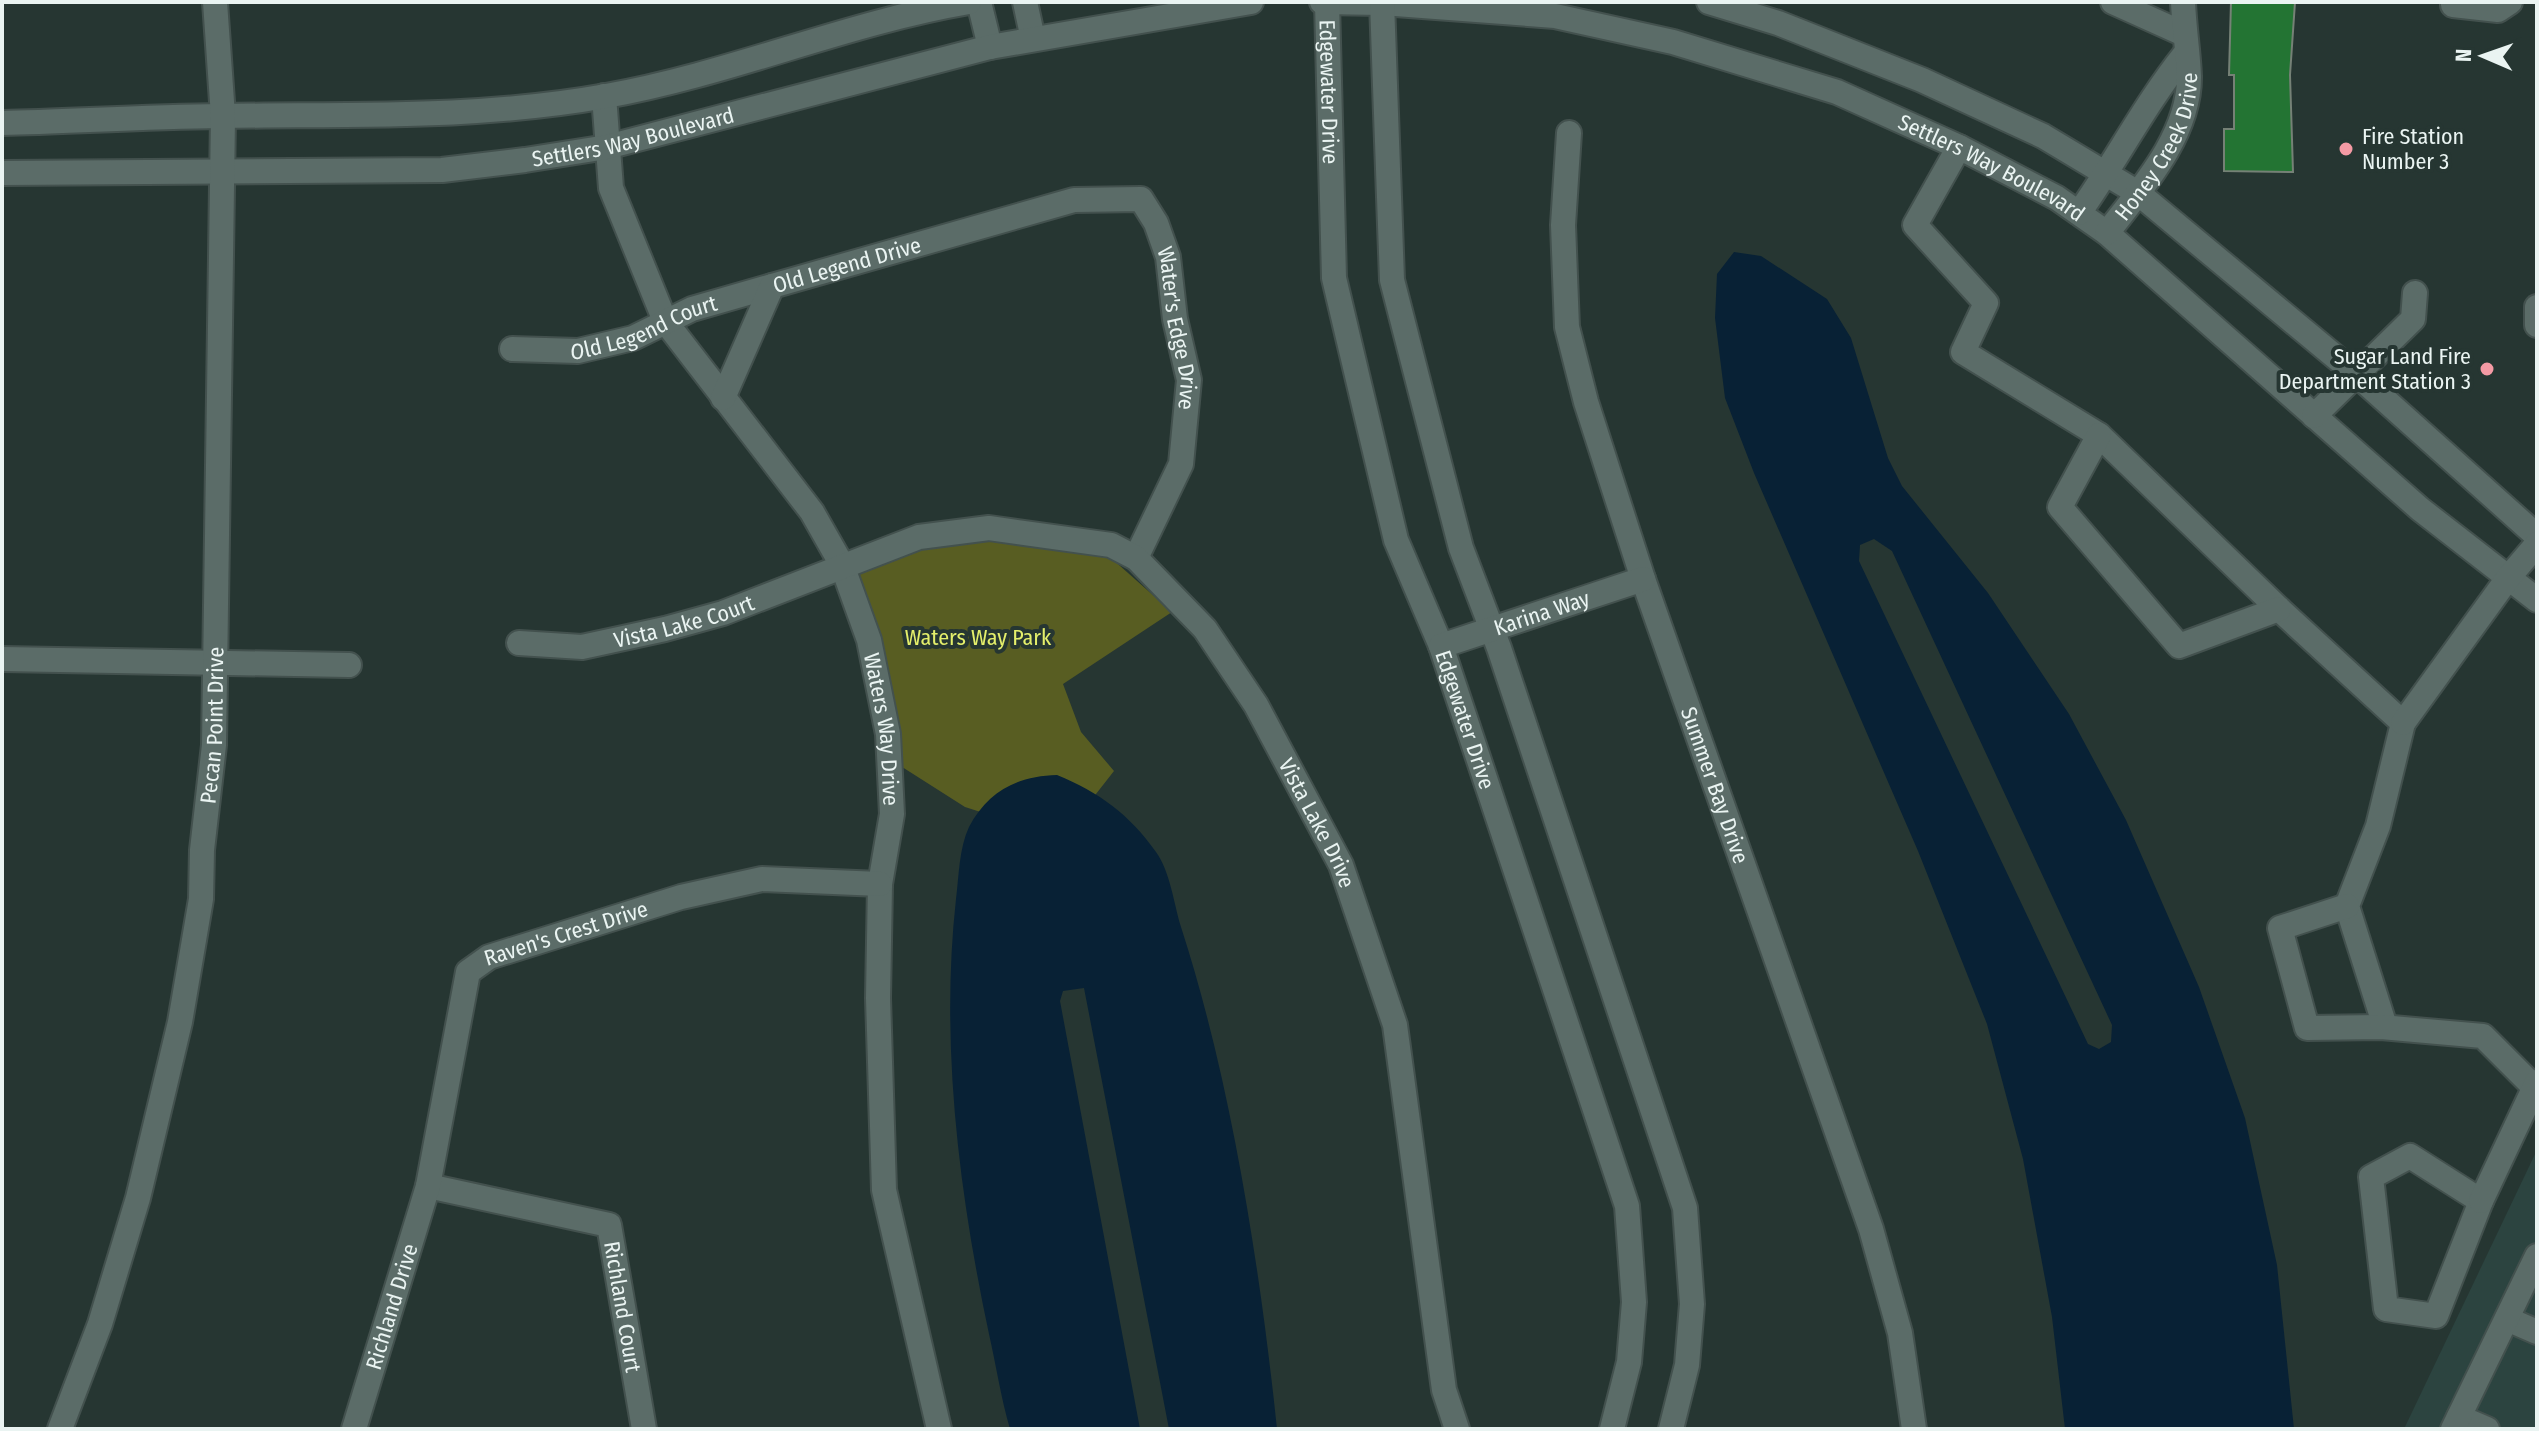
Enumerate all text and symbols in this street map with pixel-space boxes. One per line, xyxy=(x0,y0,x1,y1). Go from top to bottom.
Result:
north arrow xyxy=(2443,16,2523,96)
street label: Edgewater Drive xyxy=(1313,19,1344,165)
text: N xyxy=(2450,48,2477,62)
street label: Honey Creek Drive xyxy=(2109,73,2203,226)
street label: Settlers Way Boulevard xyxy=(530,101,737,173)
street label: Settlers Way Boulevard xyxy=(1894,108,2090,227)
place label: Fire Station Number 3 xyxy=(2362,123,2464,175)
marker: Fire Station Number 3 xyxy=(2337,140,2355,158)
street label: Old Legend Drive xyxy=(770,231,924,299)
street label: Water's Edge Drive xyxy=(1151,243,1202,411)
street label: Old Legend Court xyxy=(570,289,721,365)
place label: Sugar Land Fire Department Station 3 xyxy=(2279,343,2471,395)
marker: Sugar Land Fire Department Station 3 xyxy=(2478,360,2496,378)
street label: Karina Way xyxy=(1490,585,1593,642)
street label: Vista Lake Court xyxy=(611,589,759,654)
park label: Waters Way Park xyxy=(905,624,1052,651)
street label: Pecan Point Drive xyxy=(194,647,229,805)
street label: Edgewater Drive xyxy=(1429,647,1501,793)
street label: Waters Way Drive xyxy=(858,651,905,806)
street label: Summer Bay Drive xyxy=(1675,703,1755,867)
street label: Vista Lake Drive xyxy=(1273,754,1361,891)
street label: Raven's Crest Drive xyxy=(481,895,651,972)
street label: Richland Court xyxy=(598,1239,647,1375)
street label: Richland Drive xyxy=(360,1240,424,1373)

